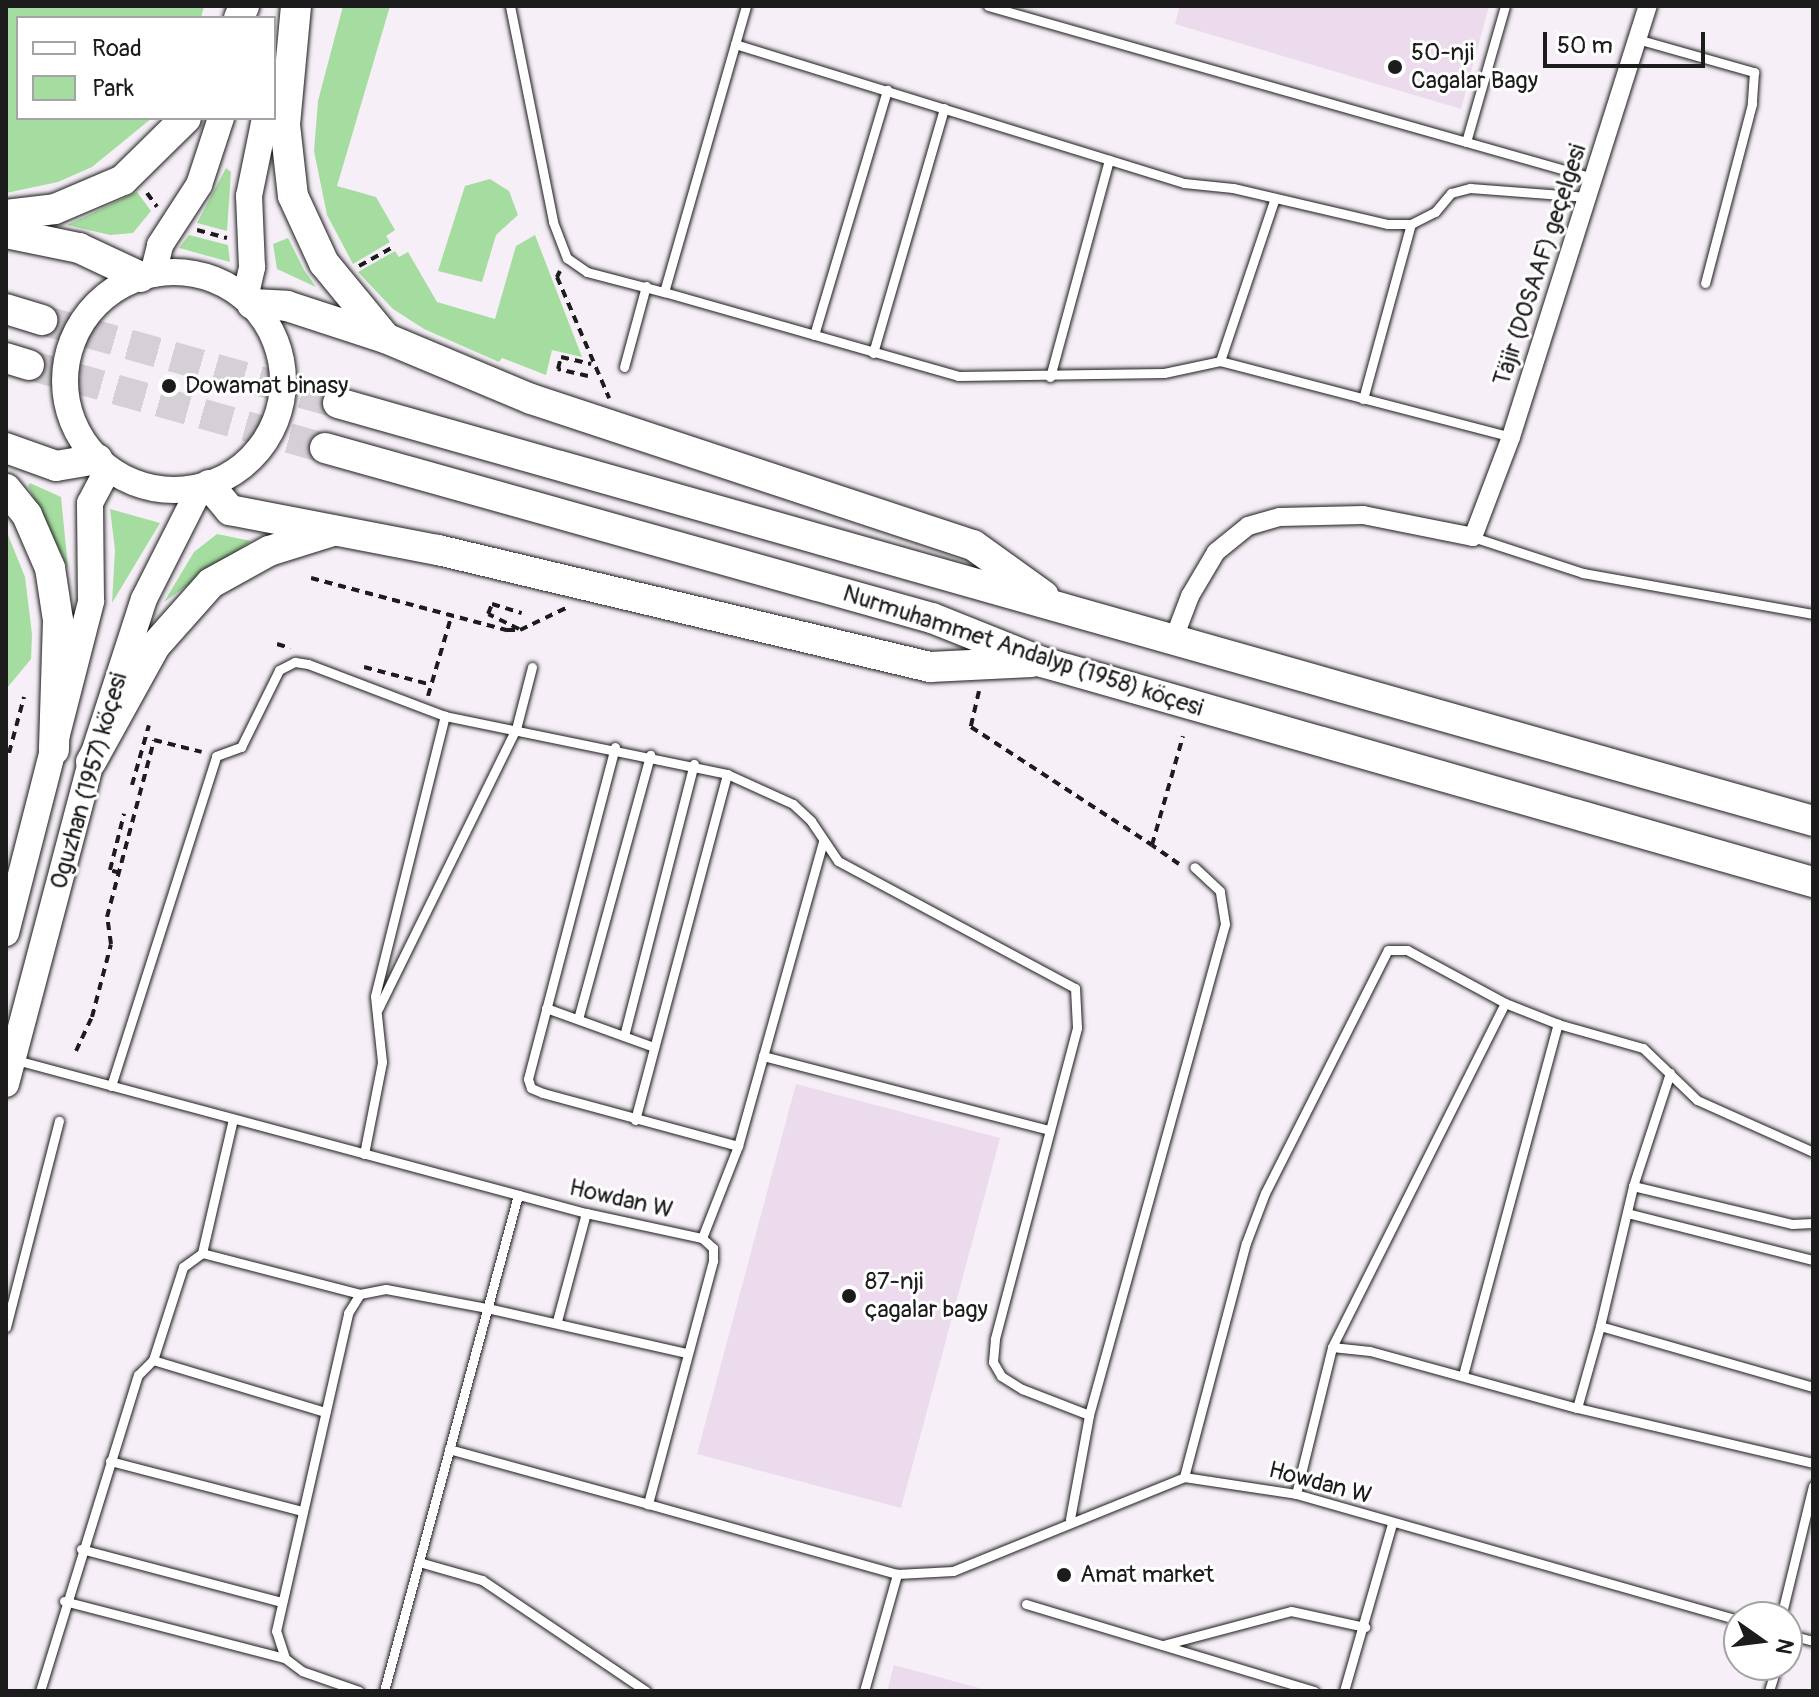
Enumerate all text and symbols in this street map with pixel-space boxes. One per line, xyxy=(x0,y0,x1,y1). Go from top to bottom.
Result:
legend xyxy=(16,16,276,120)
scale bar xyxy=(1547,16,1709,66)
text: 50 m xyxy=(1557,31,1613,60)
text: Road xyxy=(92,34,142,63)
place label: 50-nji Cagalar Bagy xyxy=(1411,39,1538,95)
marker: 50-nji Cagalar Bagy xyxy=(1386,58,1404,76)
text: Park xyxy=(92,74,134,103)
street label: Täjir (DOSAAF) geçelgesi xyxy=(1487,141,1593,389)
place label: Dowamat binasy xyxy=(185,372,348,400)
marker: Dowamat binasy xyxy=(160,377,178,395)
street label: Nurmuhammet Andalyp (1958) köçesi xyxy=(839,579,1207,723)
street label: Oguzhan (1957) köçesi xyxy=(44,670,134,892)
street label: Howdan W xyxy=(566,1173,676,1225)
place label: 87-nji çagalar bagy xyxy=(865,1268,988,1324)
marker: 87-nji çagalar bagy xyxy=(840,1287,858,1305)
street label: Howdan W xyxy=(1265,1455,1375,1511)
place label: Amat market xyxy=(1080,1561,1214,1589)
marker: Amat market xyxy=(1055,1566,1073,1584)
north arrow xyxy=(1723,1601,1803,1681)
text: N xyxy=(1769,1636,1800,1657)

